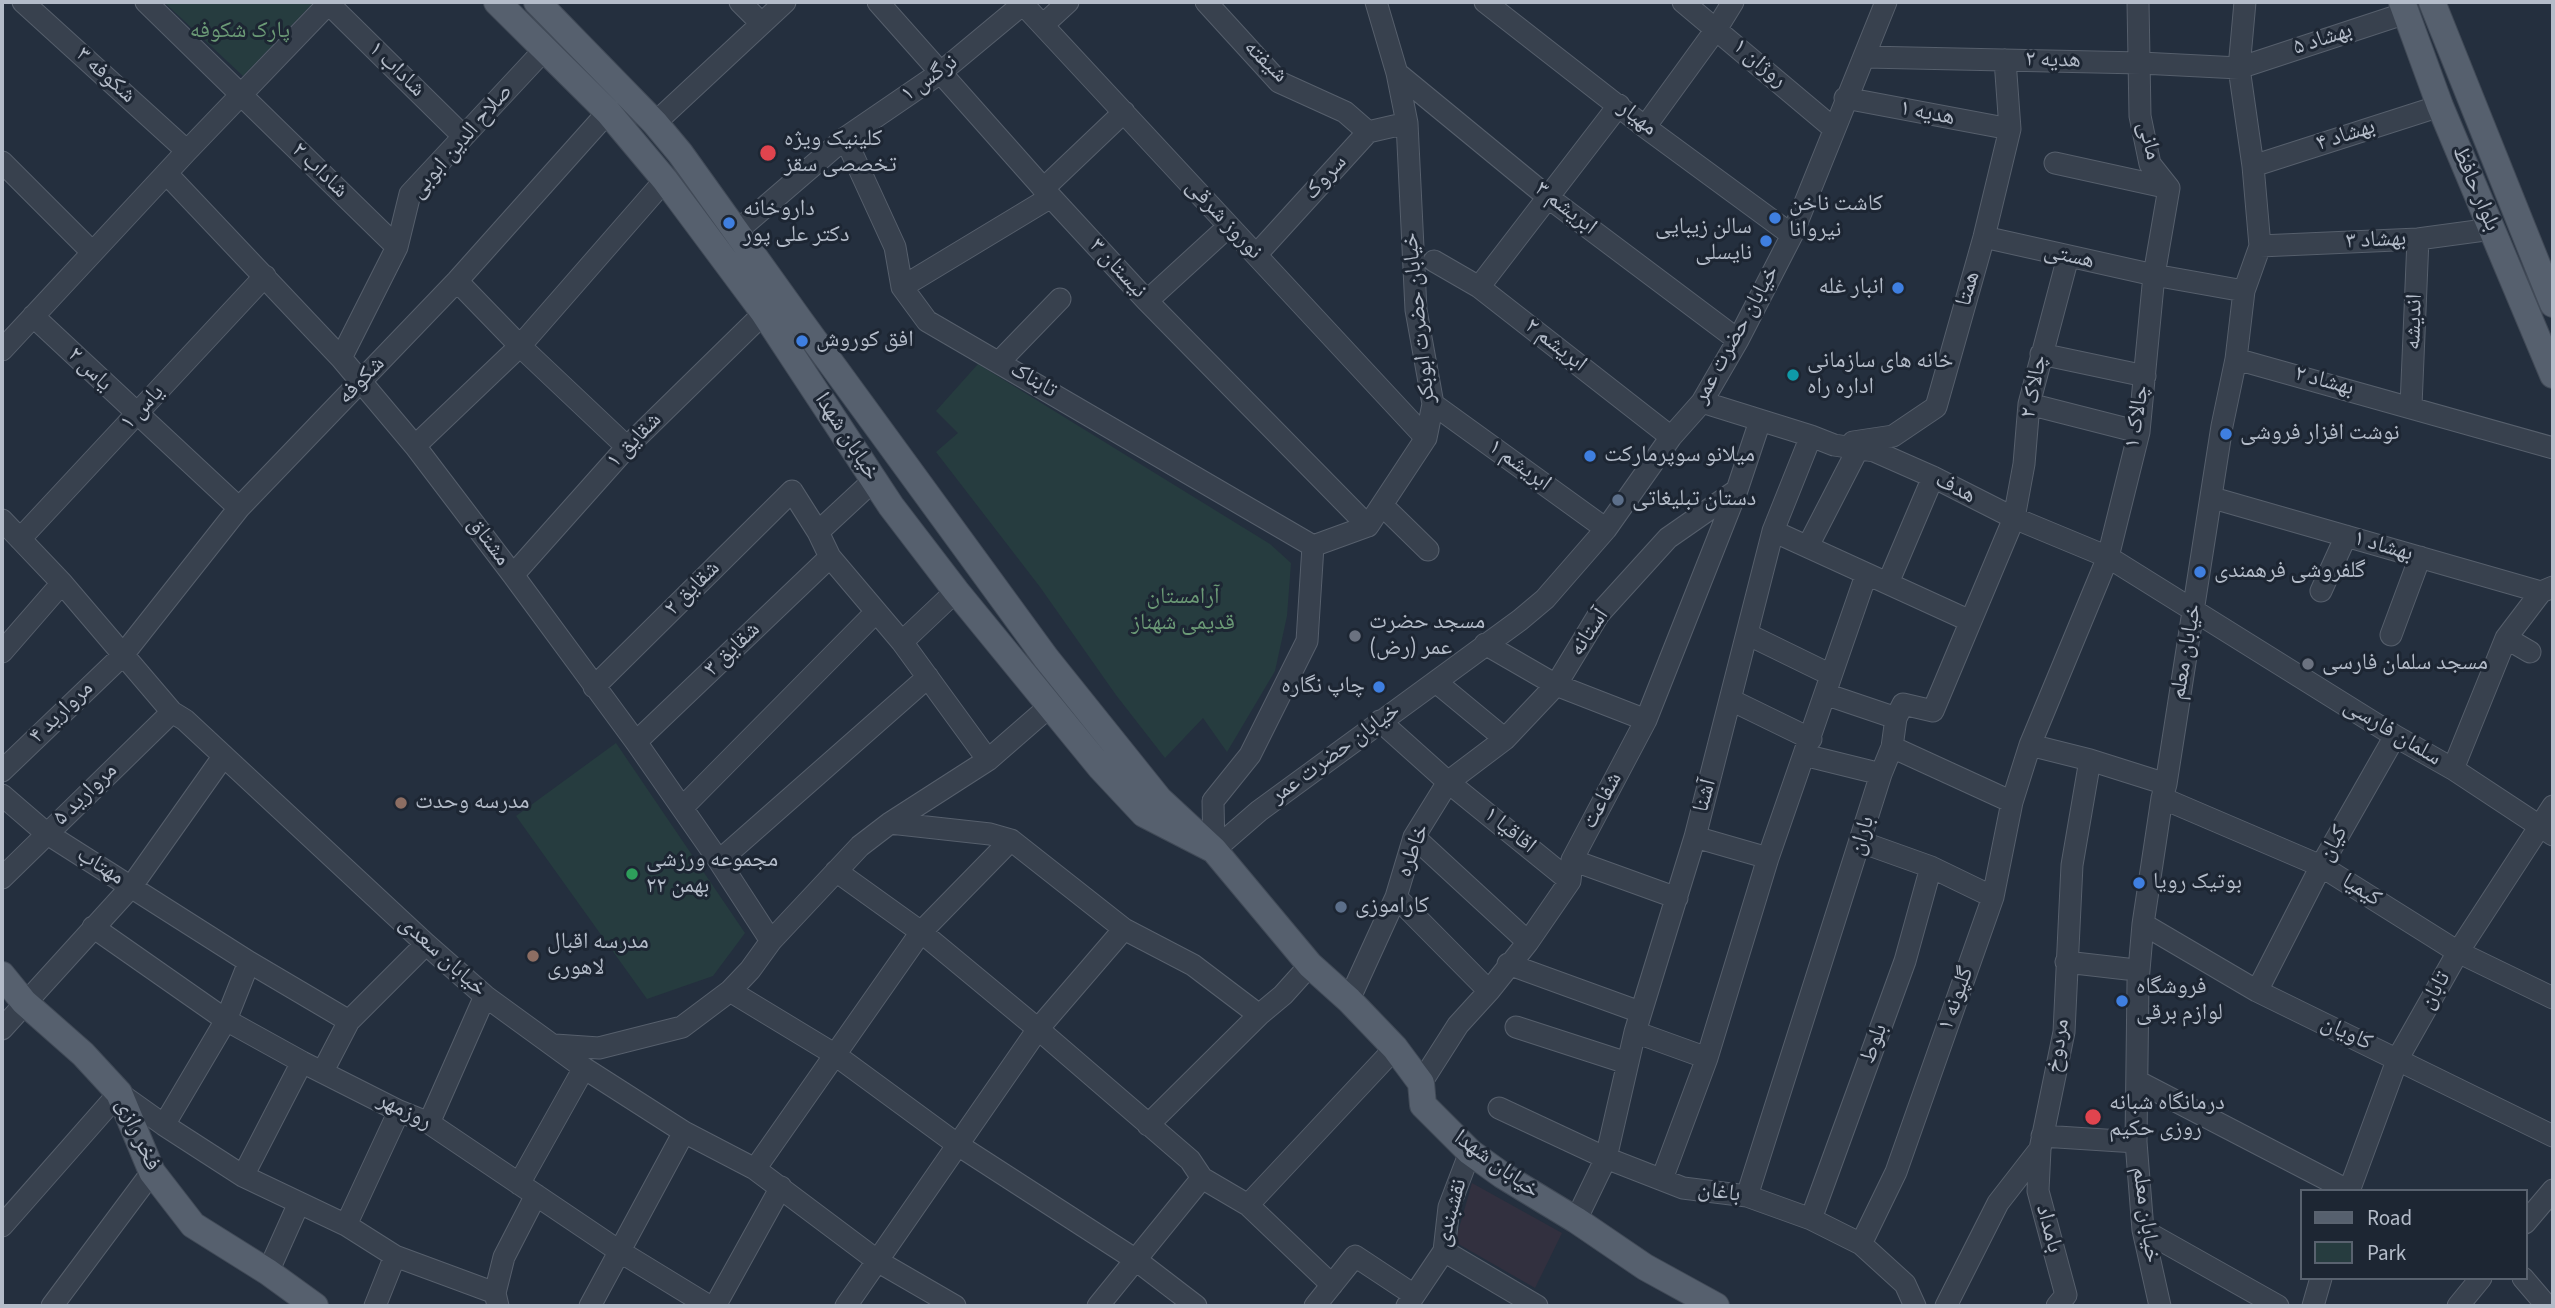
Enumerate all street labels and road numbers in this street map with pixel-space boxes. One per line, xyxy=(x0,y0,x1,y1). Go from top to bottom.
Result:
street label: بهشاد ۵ xyxy=(2290,18,2356,62)
street label: روژان ۱ xyxy=(1726,33,1792,95)
street label: شیفته xyxy=(1237,34,1293,90)
street label: شاداب ۱ xyxy=(362,36,430,104)
street label: شکوفه ۳ xyxy=(69,42,141,110)
street label: هدیه ۲ xyxy=(2025,47,2081,75)
street label: نرگس ۱ xyxy=(896,49,964,109)
street label: صلاح الدین ابوبی xyxy=(405,79,519,205)
street label: مهیار xyxy=(1612,95,1662,143)
street label: هدیه ۱ xyxy=(1897,95,1957,133)
street label: بهشاد ۴ xyxy=(2313,114,2379,158)
street label: مانی xyxy=(2130,119,2166,163)
street label: شاداب ۲ xyxy=(285,137,353,205)
street label: بلوار حافظ xyxy=(2445,142,2505,236)
street label: سروک xyxy=(1298,150,1354,206)
street label: نوروز شرقی xyxy=(1179,174,1267,266)
street label: ابریشم ۳ xyxy=(1528,176,1602,242)
street label: بهشاد ۳ xyxy=(2345,226,2407,256)
street label: خیابان حضرت ابوبکر xyxy=(1397,231,1443,405)
street label: نیستان ۳ xyxy=(1082,233,1152,305)
street label: هستی xyxy=(2041,238,2097,276)
street label: خیابان حضرت عمر xyxy=(1688,261,1786,409)
street label: همتا xyxy=(1951,268,1987,310)
street label: اندیشه xyxy=(2400,293,2430,351)
street label: ابریشم ۲ xyxy=(1518,313,1592,379)
street label: یاس ۲ xyxy=(61,342,117,398)
street label: شکوفه xyxy=(332,351,392,411)
street label: چالاک ۲ xyxy=(2015,353,2055,421)
street label: تابناک xyxy=(1005,357,1061,405)
street label: بهشاد ۲ xyxy=(2291,361,2357,403)
street label: یاس ۱ xyxy=(115,380,171,436)
street label: چالاک ۱ xyxy=(2119,383,2157,451)
street label: خیابان شهدا xyxy=(807,388,885,486)
street label: شقایق ۱ xyxy=(602,407,668,475)
street label: ابریشم ۱ xyxy=(1482,434,1556,498)
street label: هدف xyxy=(1930,467,1980,511)
street label: مشتاق xyxy=(461,512,515,572)
street label: بهشاد ۱ xyxy=(2350,525,2416,569)
street label: شقایق ۲ xyxy=(659,555,727,623)
street label: خیابان معلم xyxy=(2165,602,2209,702)
street label: آستانه xyxy=(1564,604,1616,662)
street label: شقایق ۳ xyxy=(699,617,767,683)
street label: مروارید ۴ xyxy=(24,676,100,750)
street label: سلمان فارسی xyxy=(2338,693,2446,773)
street label: خیابان حضرت عمر xyxy=(1266,698,1406,810)
street label: مروارید ۵ xyxy=(48,758,124,832)
street label: شفاعت xyxy=(1577,768,1629,834)
street label: آشنا xyxy=(1688,776,1724,816)
street label: اقاقیا ۱ xyxy=(1477,802,1541,860)
street label: باران xyxy=(1844,813,1882,859)
street label: خاطره xyxy=(1391,821,1437,881)
street label: کیان xyxy=(2313,821,2355,867)
street label: مهتاب xyxy=(71,842,129,892)
street label: کیمیا xyxy=(2336,868,2386,914)
street label: خیابان سعدی xyxy=(392,910,492,1004)
street label: گلپونه ۱ xyxy=(1933,963,1981,1035)
street label: تابان xyxy=(2414,967,2458,1015)
street label: کاویان xyxy=(2316,1010,2376,1058)
street label: مردوخ xyxy=(2041,1017,2077,1075)
street label: بلوط xyxy=(1855,1020,1895,1068)
street label: روزمهر xyxy=(372,1087,436,1137)
street label: فخر رازی xyxy=(108,1095,166,1175)
street label: خیابان شهدا xyxy=(1448,1125,1544,1205)
street label: خیابان معلم xyxy=(2125,1165,2165,1265)
street label: نقشبندی xyxy=(1430,1176,1474,1250)
street label: باغان xyxy=(1696,1176,1742,1210)
street label: بامداد xyxy=(2028,1202,2068,1256)

